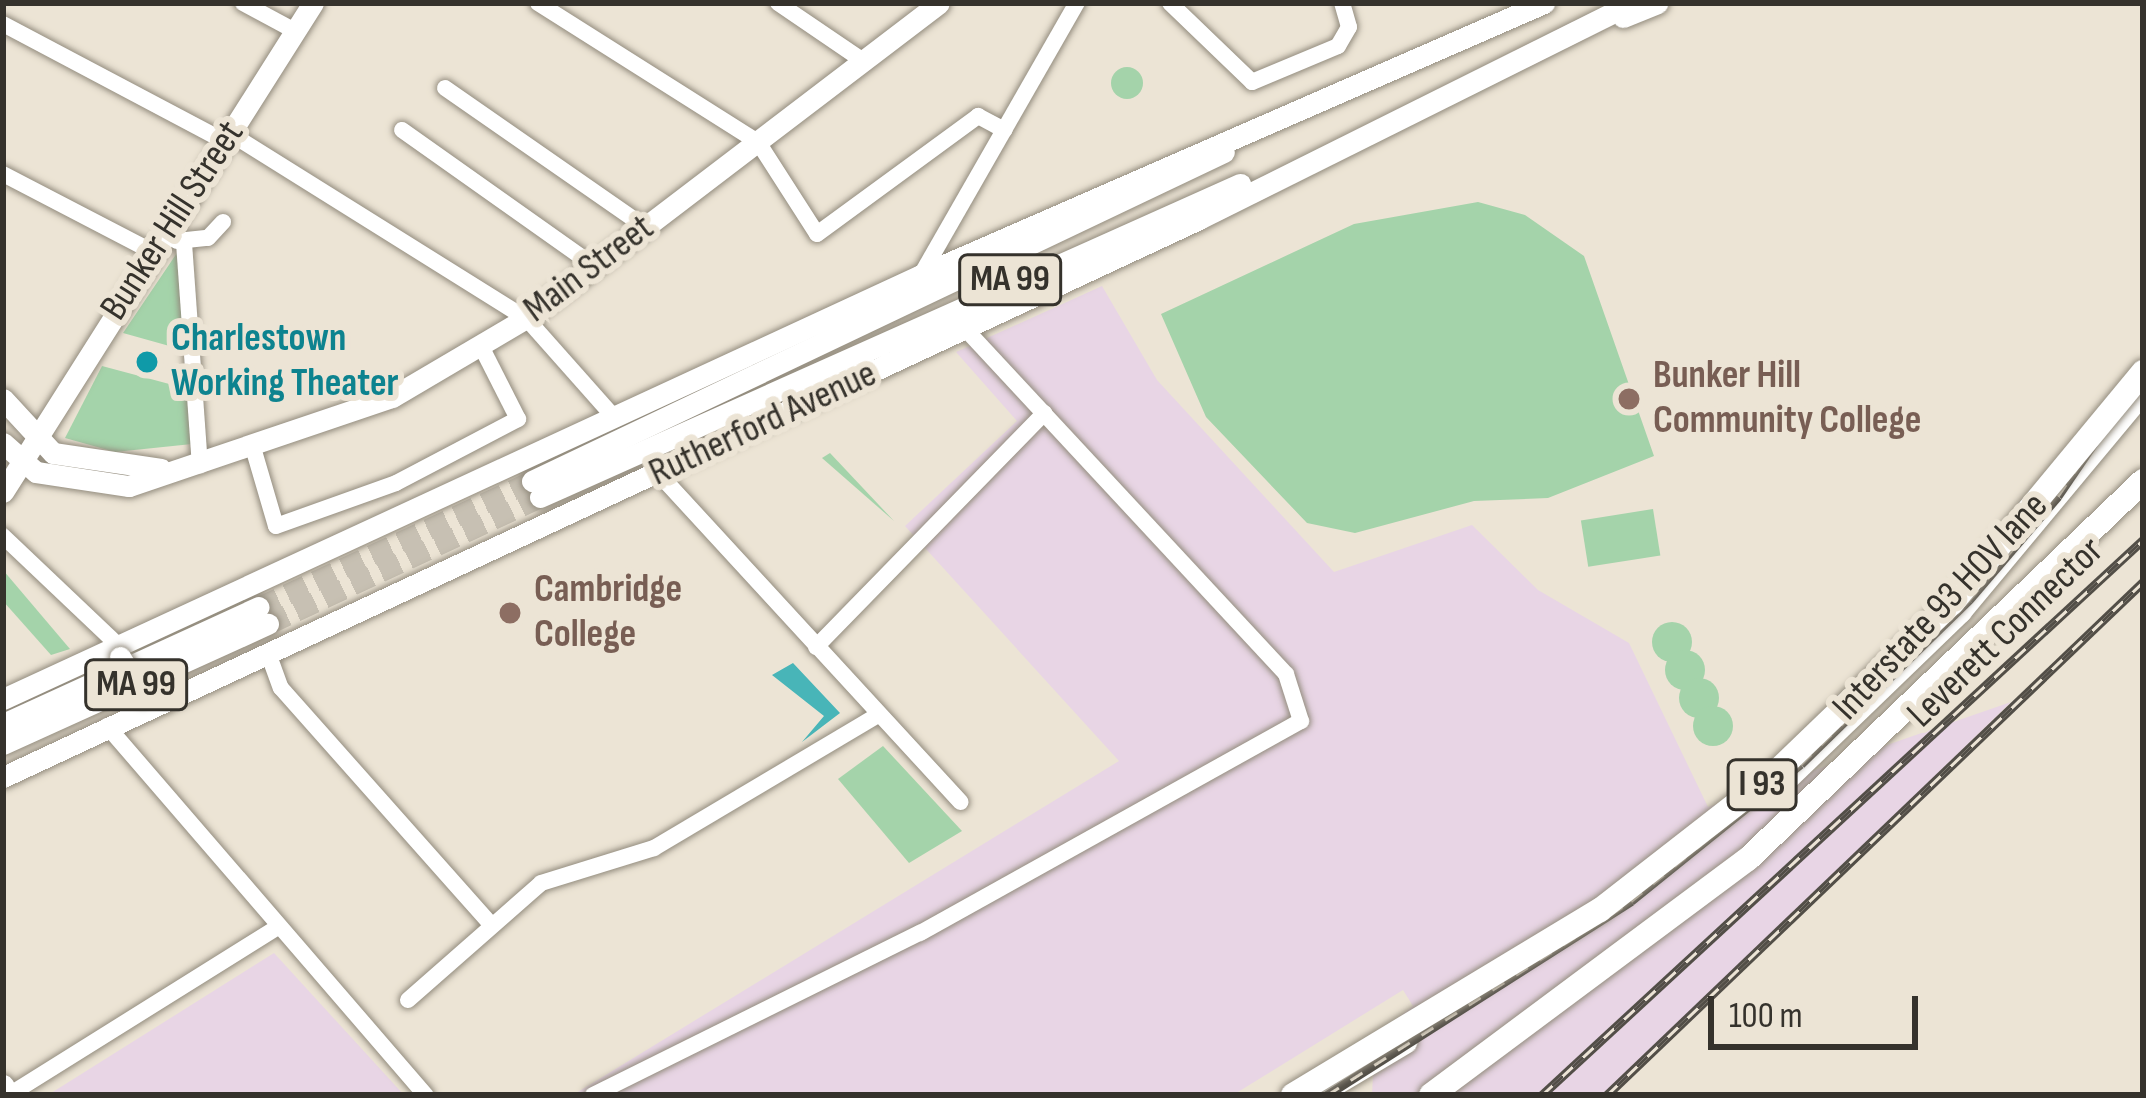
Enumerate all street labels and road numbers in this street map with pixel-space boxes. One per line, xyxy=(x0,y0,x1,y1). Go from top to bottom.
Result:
street label: Bunker Hill Street xyxy=(91,113,255,329)
street label: Main Street xyxy=(515,205,663,333)
road number: MA 99 xyxy=(956,250,1064,310)
street label: Rutherford Avenue xyxy=(642,351,884,497)
street label: Interstate 93 HOV lane xyxy=(1824,484,2058,730)
street label: Leverett Connector xyxy=(1898,528,2114,738)
road number: MA 99 xyxy=(82,655,190,715)
road number: I 93 xyxy=(1726,755,1798,815)

